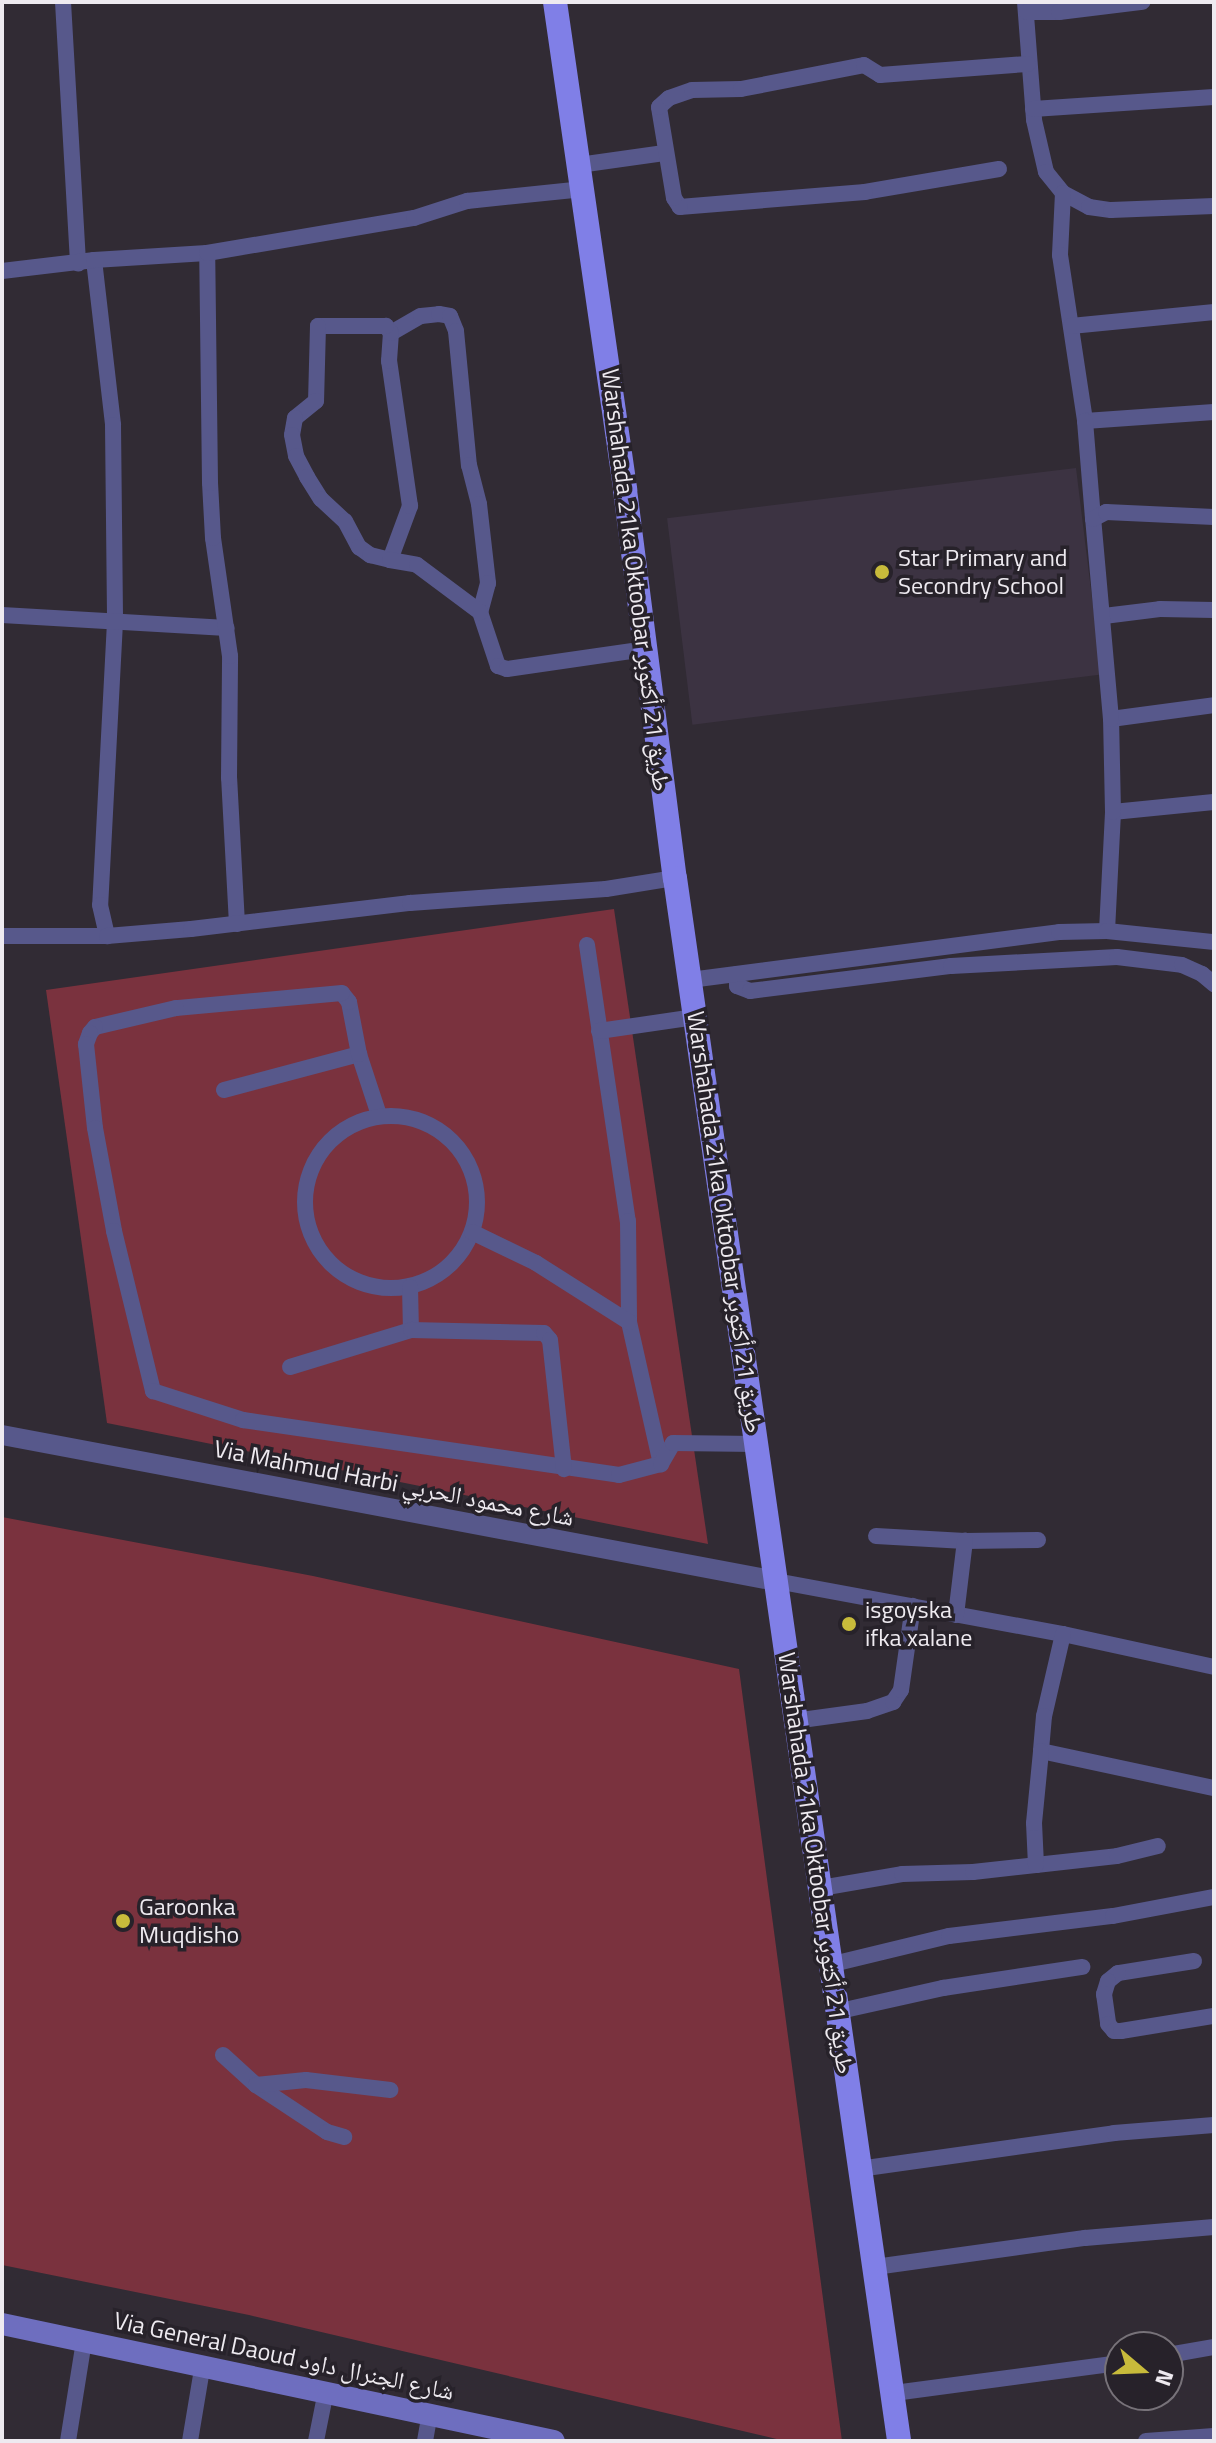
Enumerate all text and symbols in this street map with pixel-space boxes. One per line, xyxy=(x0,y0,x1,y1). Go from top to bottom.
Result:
street label: Warshahada 21ka Oktoobar طريق 21 أكتوبر xyxy=(596,367,676,793)
place label: Star Primary and Secondry School xyxy=(898,544,1067,600)
marker: Star Primary and Secondry School xyxy=(873,563,891,581)
street label: Warshahada 21ka Oktoobar طريق 21 أكتوبر xyxy=(681,1009,769,1435)
street label: Via Mahmud Harbi شارع محمود الحربي xyxy=(212,1434,576,1532)
place label: isgoyska ifka xalane xyxy=(865,1596,972,1652)
marker: isgoyska ifka xalane xyxy=(840,1615,858,1633)
street label: Warshahada 21ka Oktoobar طريق 21 أكتوبر xyxy=(772,1650,860,2076)
place label: Garoonka Muqdisho xyxy=(139,1893,239,1949)
marker: Garoonka Muqdisho xyxy=(114,1912,132,1930)
street label: Via General Daoud شارع الجنرال داود xyxy=(111,2306,457,2406)
north arrow xyxy=(1104,2331,1184,2411)
text: N xyxy=(1146,2365,1183,2391)

